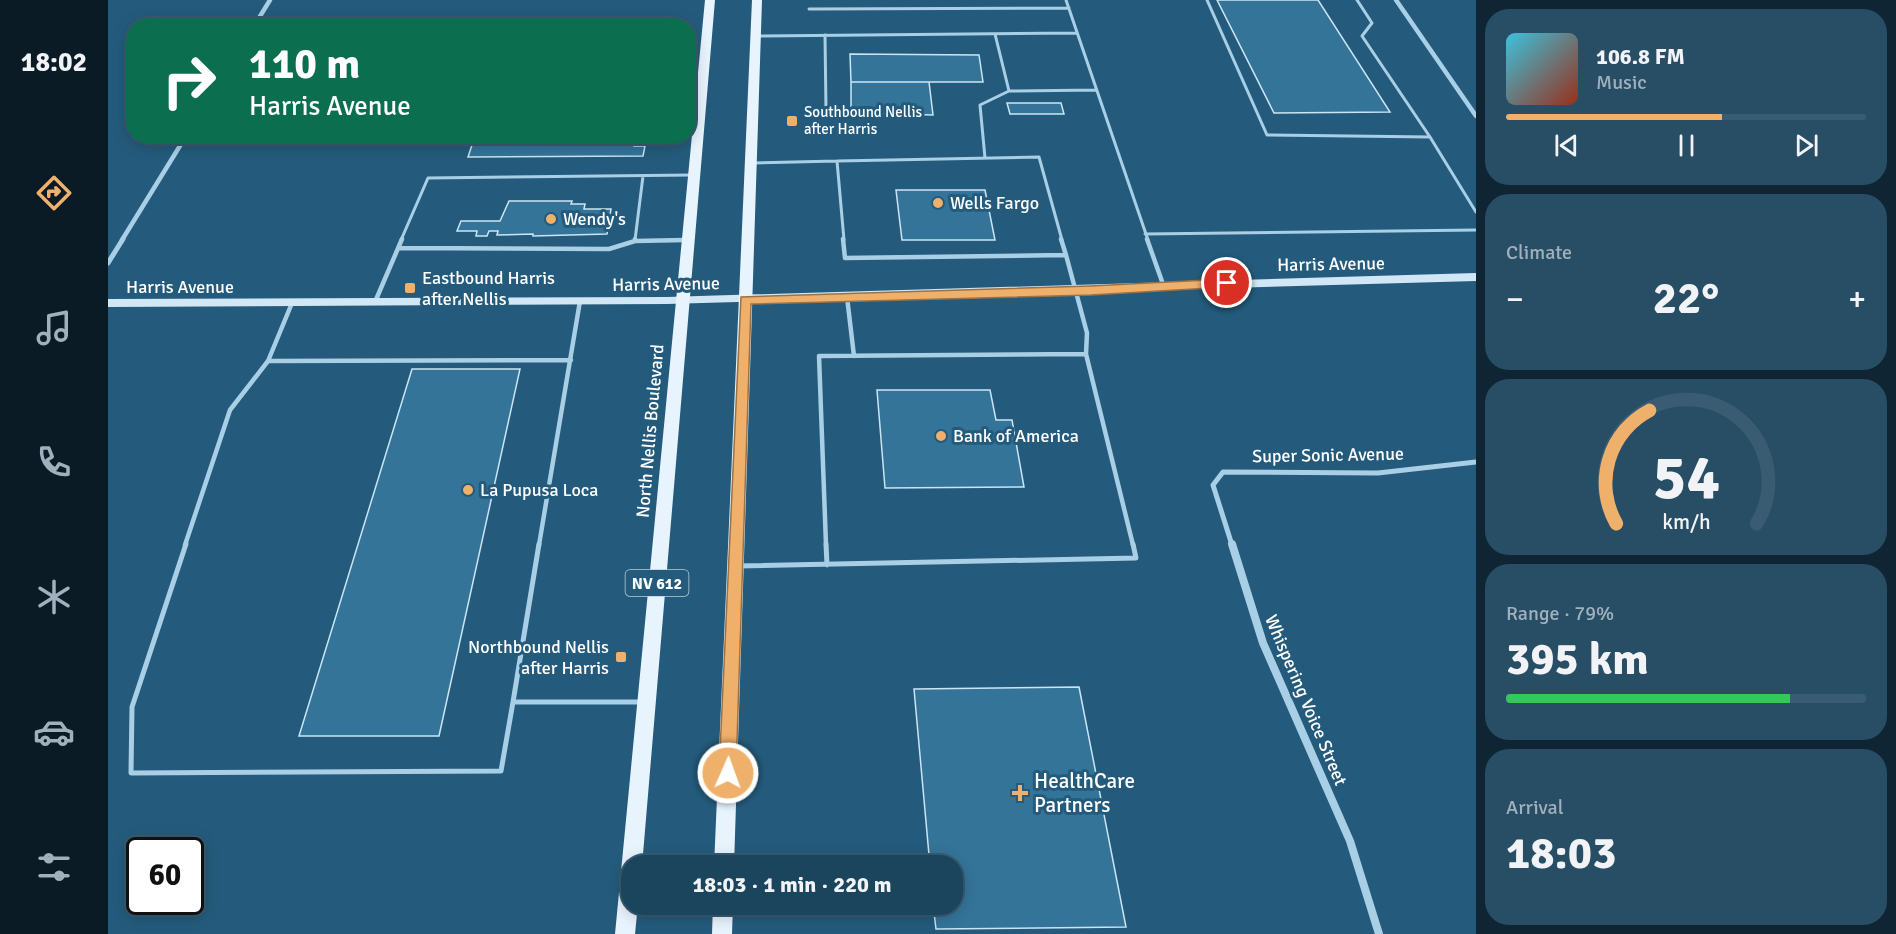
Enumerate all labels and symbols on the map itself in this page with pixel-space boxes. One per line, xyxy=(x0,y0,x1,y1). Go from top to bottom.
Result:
place label: Southbound Nellis after Harris xyxy=(804,103,922,138)
marker: Southbound Nellis after Harris xyxy=(785,114,799,128)
place label: Wells Fargo xyxy=(950,192,1039,214)
marker: Wells Fargo xyxy=(931,196,945,210)
place label: Wendy's xyxy=(563,208,626,230)
marker: Wendy's xyxy=(544,212,558,226)
street label: Harris Avenue xyxy=(1277,252,1385,276)
pin xyxy=(1201,257,1252,308)
place label: Eastbound Harris after Nellis xyxy=(422,267,555,310)
street label: Harris Avenue xyxy=(612,272,720,296)
street label: Harris Avenue xyxy=(126,276,234,298)
marker: Eastbound Harris after Nellis xyxy=(403,281,417,295)
street label: North Nellis Boulevard xyxy=(631,343,669,519)
place label: Bank of America xyxy=(953,425,1079,447)
marker: Bank of America xyxy=(934,429,948,443)
street label: Super Sonic Avenue xyxy=(1252,443,1404,467)
place label: La Pupusa Loca xyxy=(480,479,598,501)
marker: La Pupusa Loca xyxy=(461,483,475,497)
road number: NV 612 xyxy=(626,570,688,596)
street label: Whispering Voice Street xyxy=(1260,611,1352,789)
place label: Northbound Nellis after Harris xyxy=(468,636,609,679)
marker: Northbound Nellis after Harris xyxy=(614,650,628,664)
position arrow xyxy=(696,741,760,805)
place label: HealthCare Partners xyxy=(1034,768,1135,818)
marker: HealthCare Partners xyxy=(1011,784,1029,802)
speed limit sign: 60 xyxy=(126,837,204,915)

